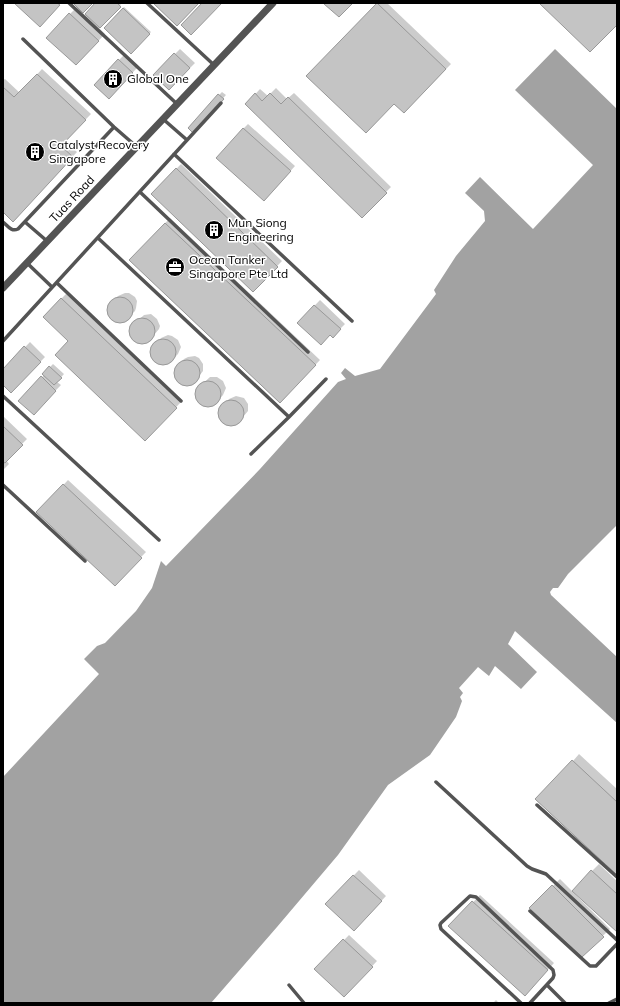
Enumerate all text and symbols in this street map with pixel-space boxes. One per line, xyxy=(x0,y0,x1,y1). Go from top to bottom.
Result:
building icon: Global One xyxy=(102,68,124,90)
place label: Global One xyxy=(127,71,189,86)
place label: Catalyst Recovery Singapore xyxy=(49,137,150,166)
building icon: Catalyst Recovery Singapore xyxy=(24,141,46,163)
street label: Tuas Road xyxy=(46,172,97,225)
place label: Mun Siong Engineering xyxy=(228,215,294,244)
building icon: Mun Siong Engineering xyxy=(203,219,225,241)
place label: Ocean Tanker Singapore Pte Ltd xyxy=(189,252,288,281)
office icon: Ocean Tanker Singapore Pte Ltd xyxy=(164,256,186,278)

